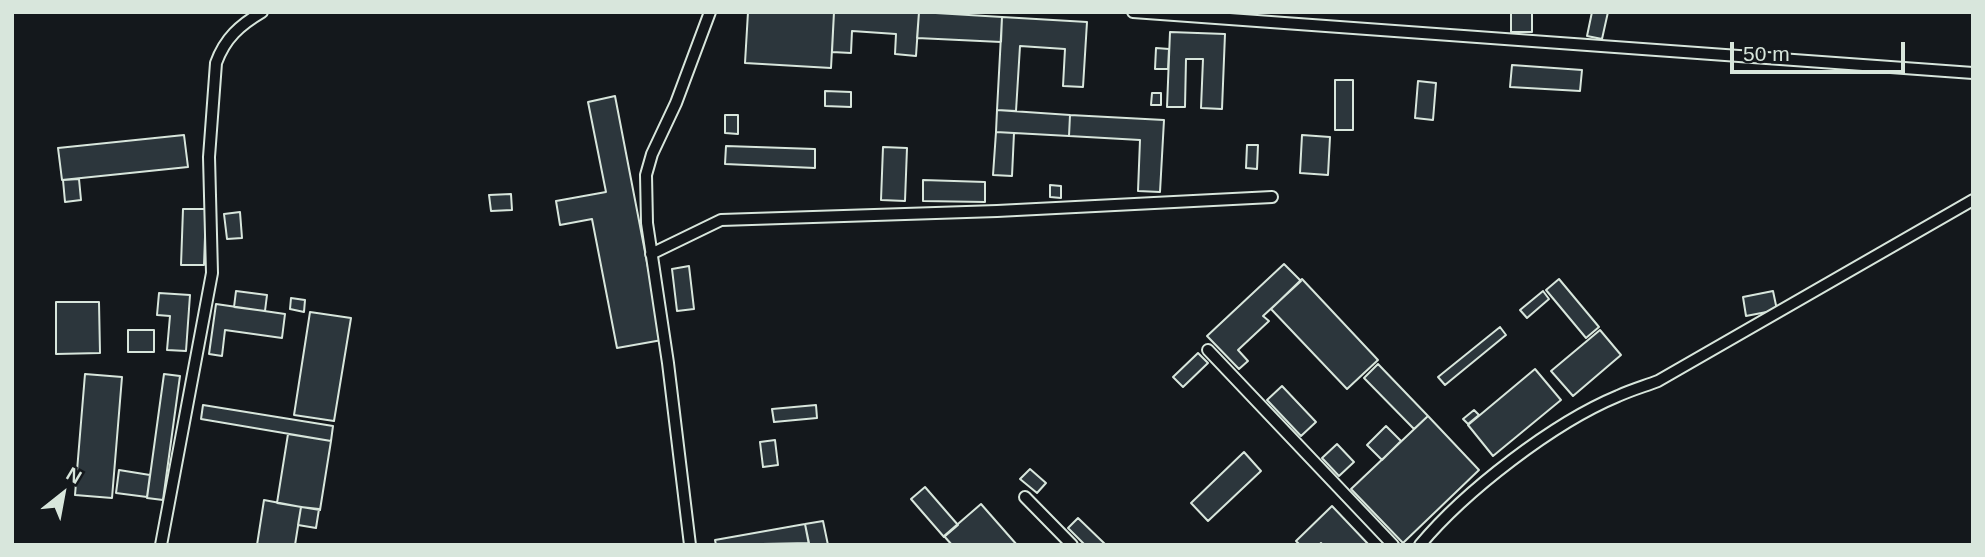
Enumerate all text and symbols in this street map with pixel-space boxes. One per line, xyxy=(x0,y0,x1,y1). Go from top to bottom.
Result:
scale bar xyxy=(1733,28,1908,72)
text: 50 m xyxy=(1743,42,1790,65)
north arrow xyxy=(28,459,98,529)
text: N xyxy=(63,463,85,488)

